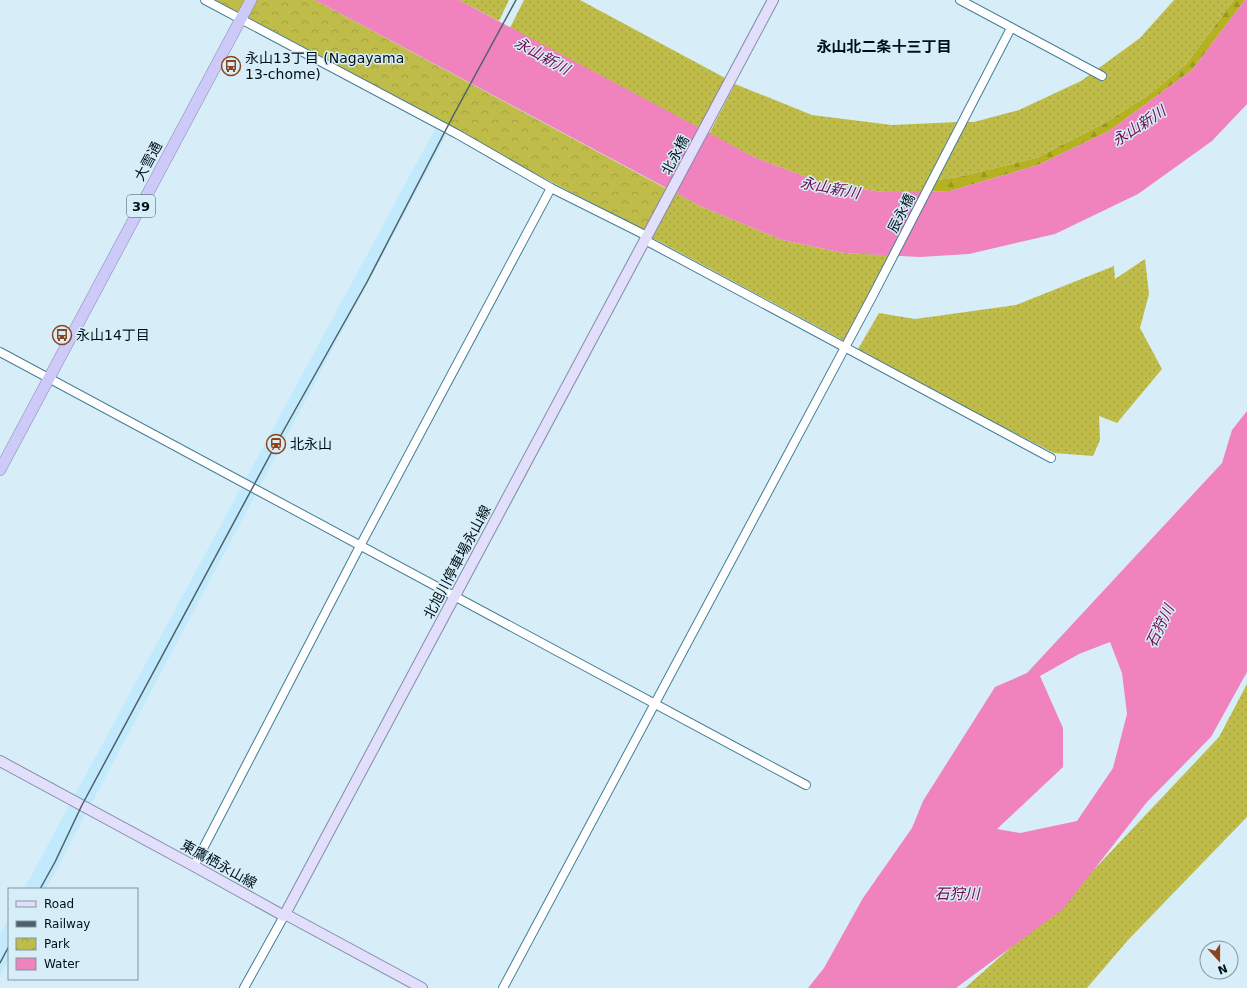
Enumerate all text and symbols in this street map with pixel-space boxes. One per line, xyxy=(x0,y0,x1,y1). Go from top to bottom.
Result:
water label: 永山新川 xyxy=(511,34,574,79)
district label: 永山北二条十三丁目 xyxy=(816,38,952,56)
place label: 永山13丁目 (Nagayama 13-chome) xyxy=(245,50,404,82)
bus stop icon: 永山13丁目 (Nagayama 13-chome) xyxy=(220,55,242,77)
water label: 永山新川 xyxy=(1109,101,1171,150)
street label: 北永橋 xyxy=(658,133,692,177)
street label: 大雪通 xyxy=(131,139,165,183)
water label: 永山新川 xyxy=(799,173,863,203)
street label: 辰永橋 xyxy=(884,191,918,235)
road number: 39 xyxy=(127,195,155,217)
bus stop icon: 永山14丁目 xyxy=(51,324,73,346)
place label: 永山14丁目 xyxy=(76,327,150,343)
station icon: 北永山 xyxy=(265,433,287,455)
place label: 北永山 xyxy=(290,436,332,452)
street label: 北旭川停車場永山線 xyxy=(420,503,494,621)
water label: 石狩川 xyxy=(1142,600,1179,650)
street label: 東鷹栖永山線 xyxy=(178,837,260,891)
water label: 石狩川 xyxy=(934,885,981,903)
legend xyxy=(8,888,138,980)
text: Road xyxy=(44,897,74,911)
text: Railway xyxy=(44,917,90,931)
text: Park xyxy=(44,937,70,951)
north arrow xyxy=(1199,940,1239,980)
text: Water xyxy=(44,957,80,971)
text: N xyxy=(1216,961,1229,977)

